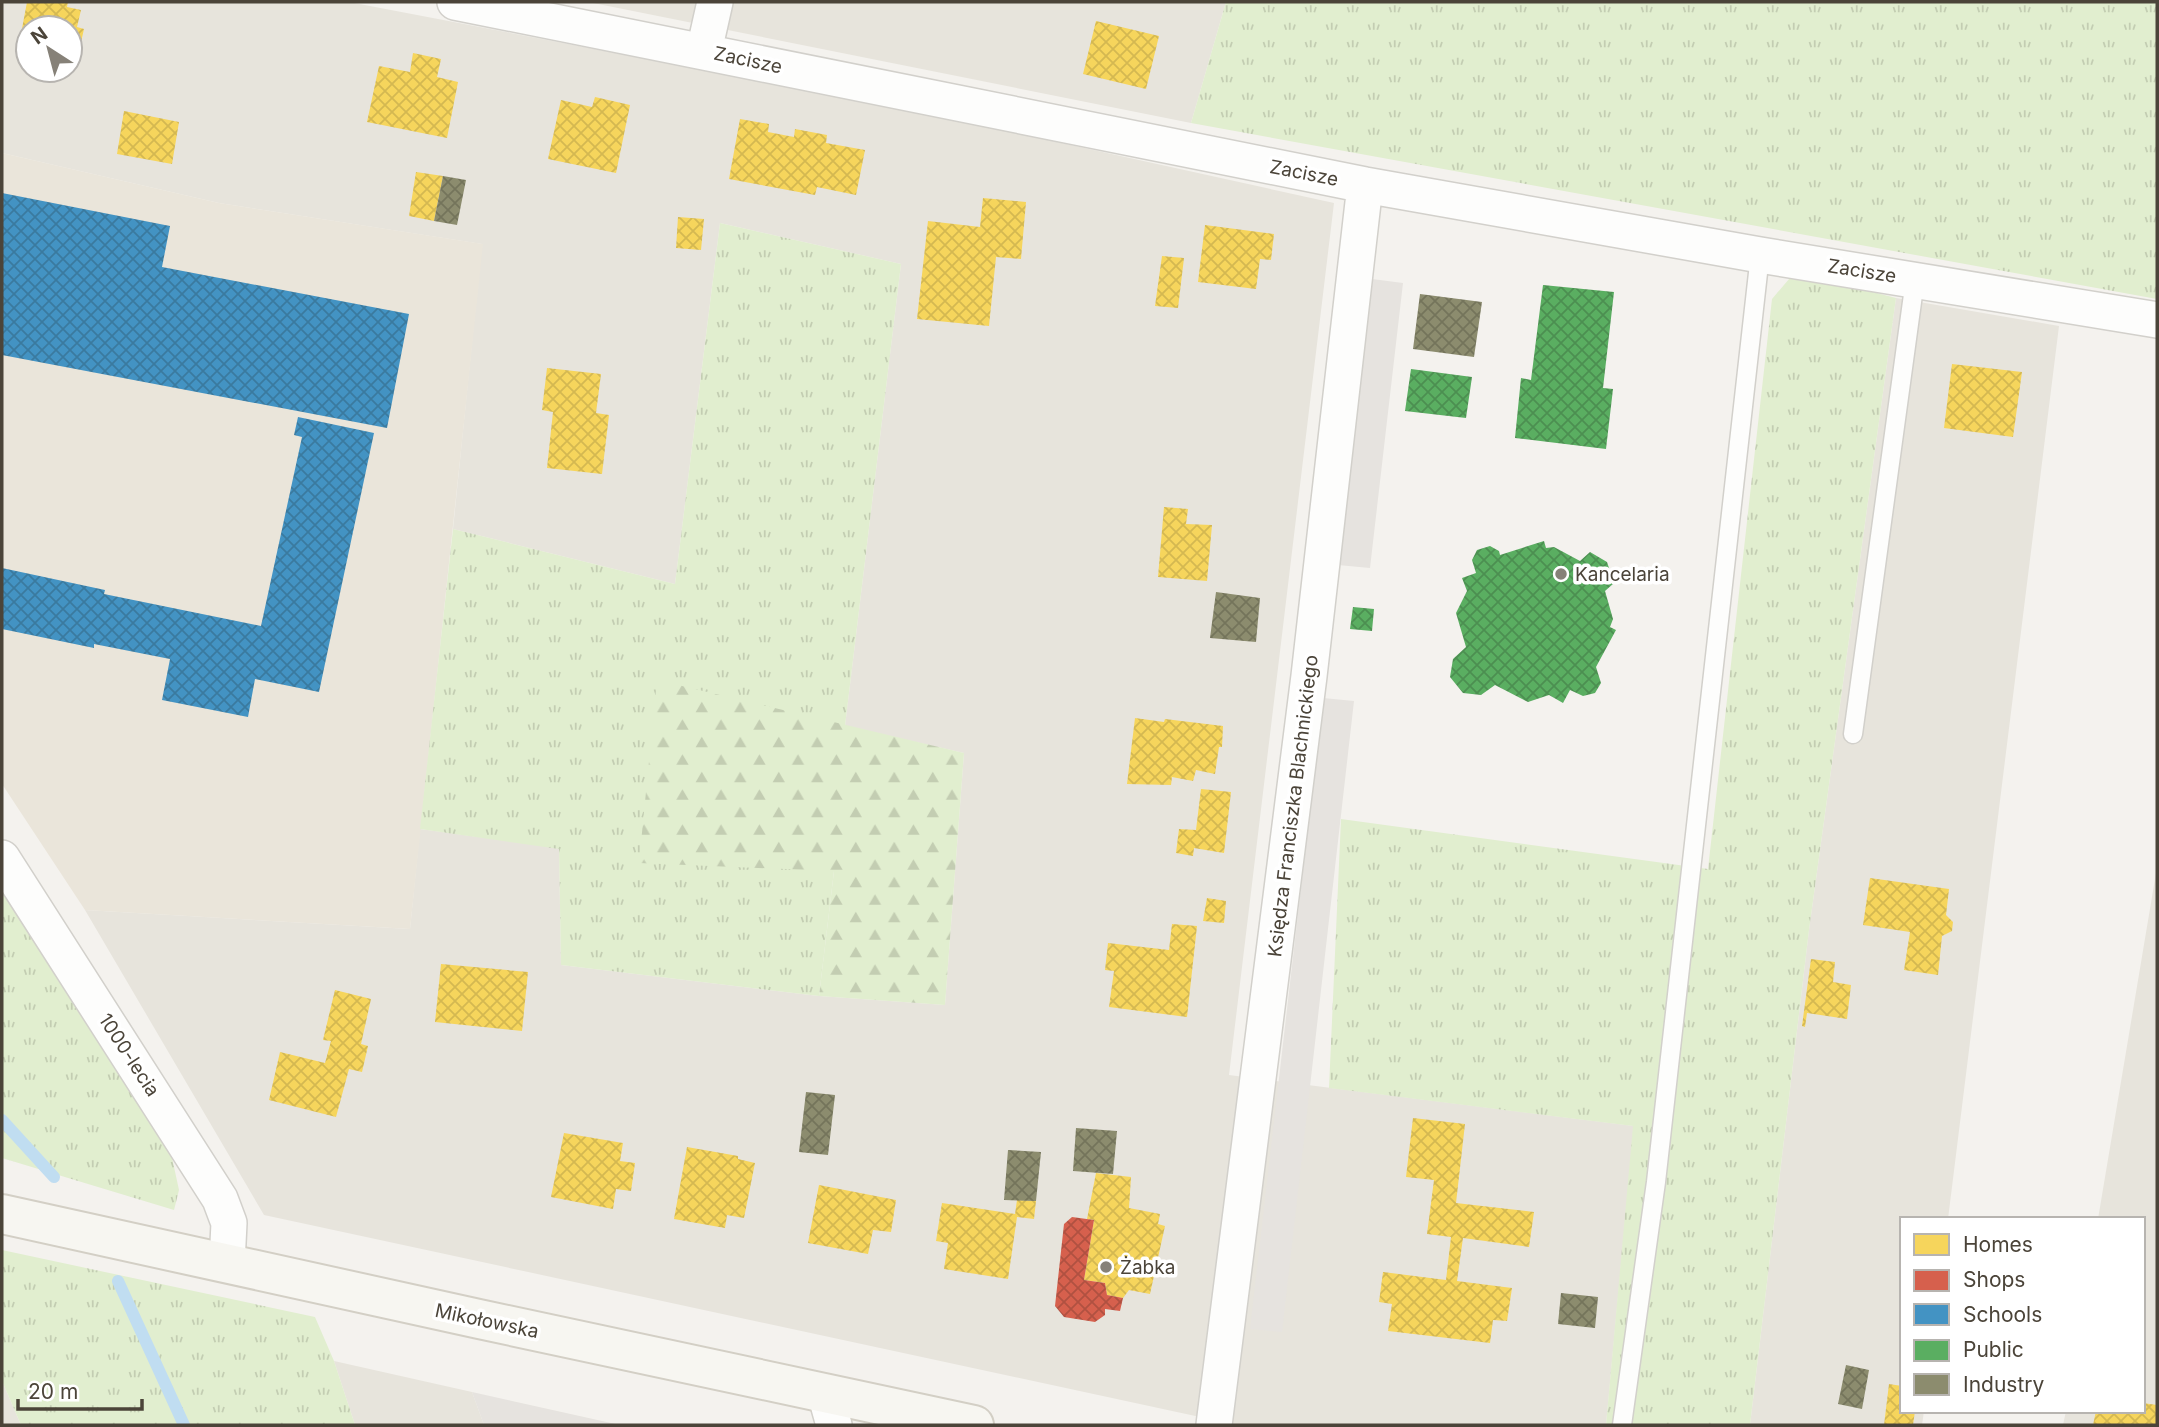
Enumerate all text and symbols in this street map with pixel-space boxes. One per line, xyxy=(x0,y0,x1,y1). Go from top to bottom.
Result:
north arrow xyxy=(14,14,84,84)
text: N xyxy=(27,22,52,49)
street label: Zacisze xyxy=(712,42,784,78)
street label: Zacisze xyxy=(1268,155,1340,191)
street label: Zacisze xyxy=(1826,254,1898,288)
place label: Kancelaria xyxy=(1575,563,1670,586)
marker: Kancelaria xyxy=(1553,566,1569,582)
street label: Księdza Franciszka Blachnickiego xyxy=(1263,654,1323,958)
street label: 1000-lecia xyxy=(94,1009,164,1101)
legend xyxy=(1900,1217,2145,1413)
text: Homes xyxy=(1963,1232,2033,1257)
place label: Żabka xyxy=(1120,1256,1175,1279)
marker: Żabka xyxy=(1098,1259,1114,1275)
text: Shops xyxy=(1963,1267,2025,1292)
street label: Mikołowska xyxy=(433,1299,541,1343)
text: Schools xyxy=(1963,1302,2042,1327)
text: Public xyxy=(1963,1337,2024,1362)
scale bar xyxy=(18,1368,142,1412)
text: Industry xyxy=(1963,1372,2045,1397)
text: 20 m xyxy=(28,1379,78,1404)

